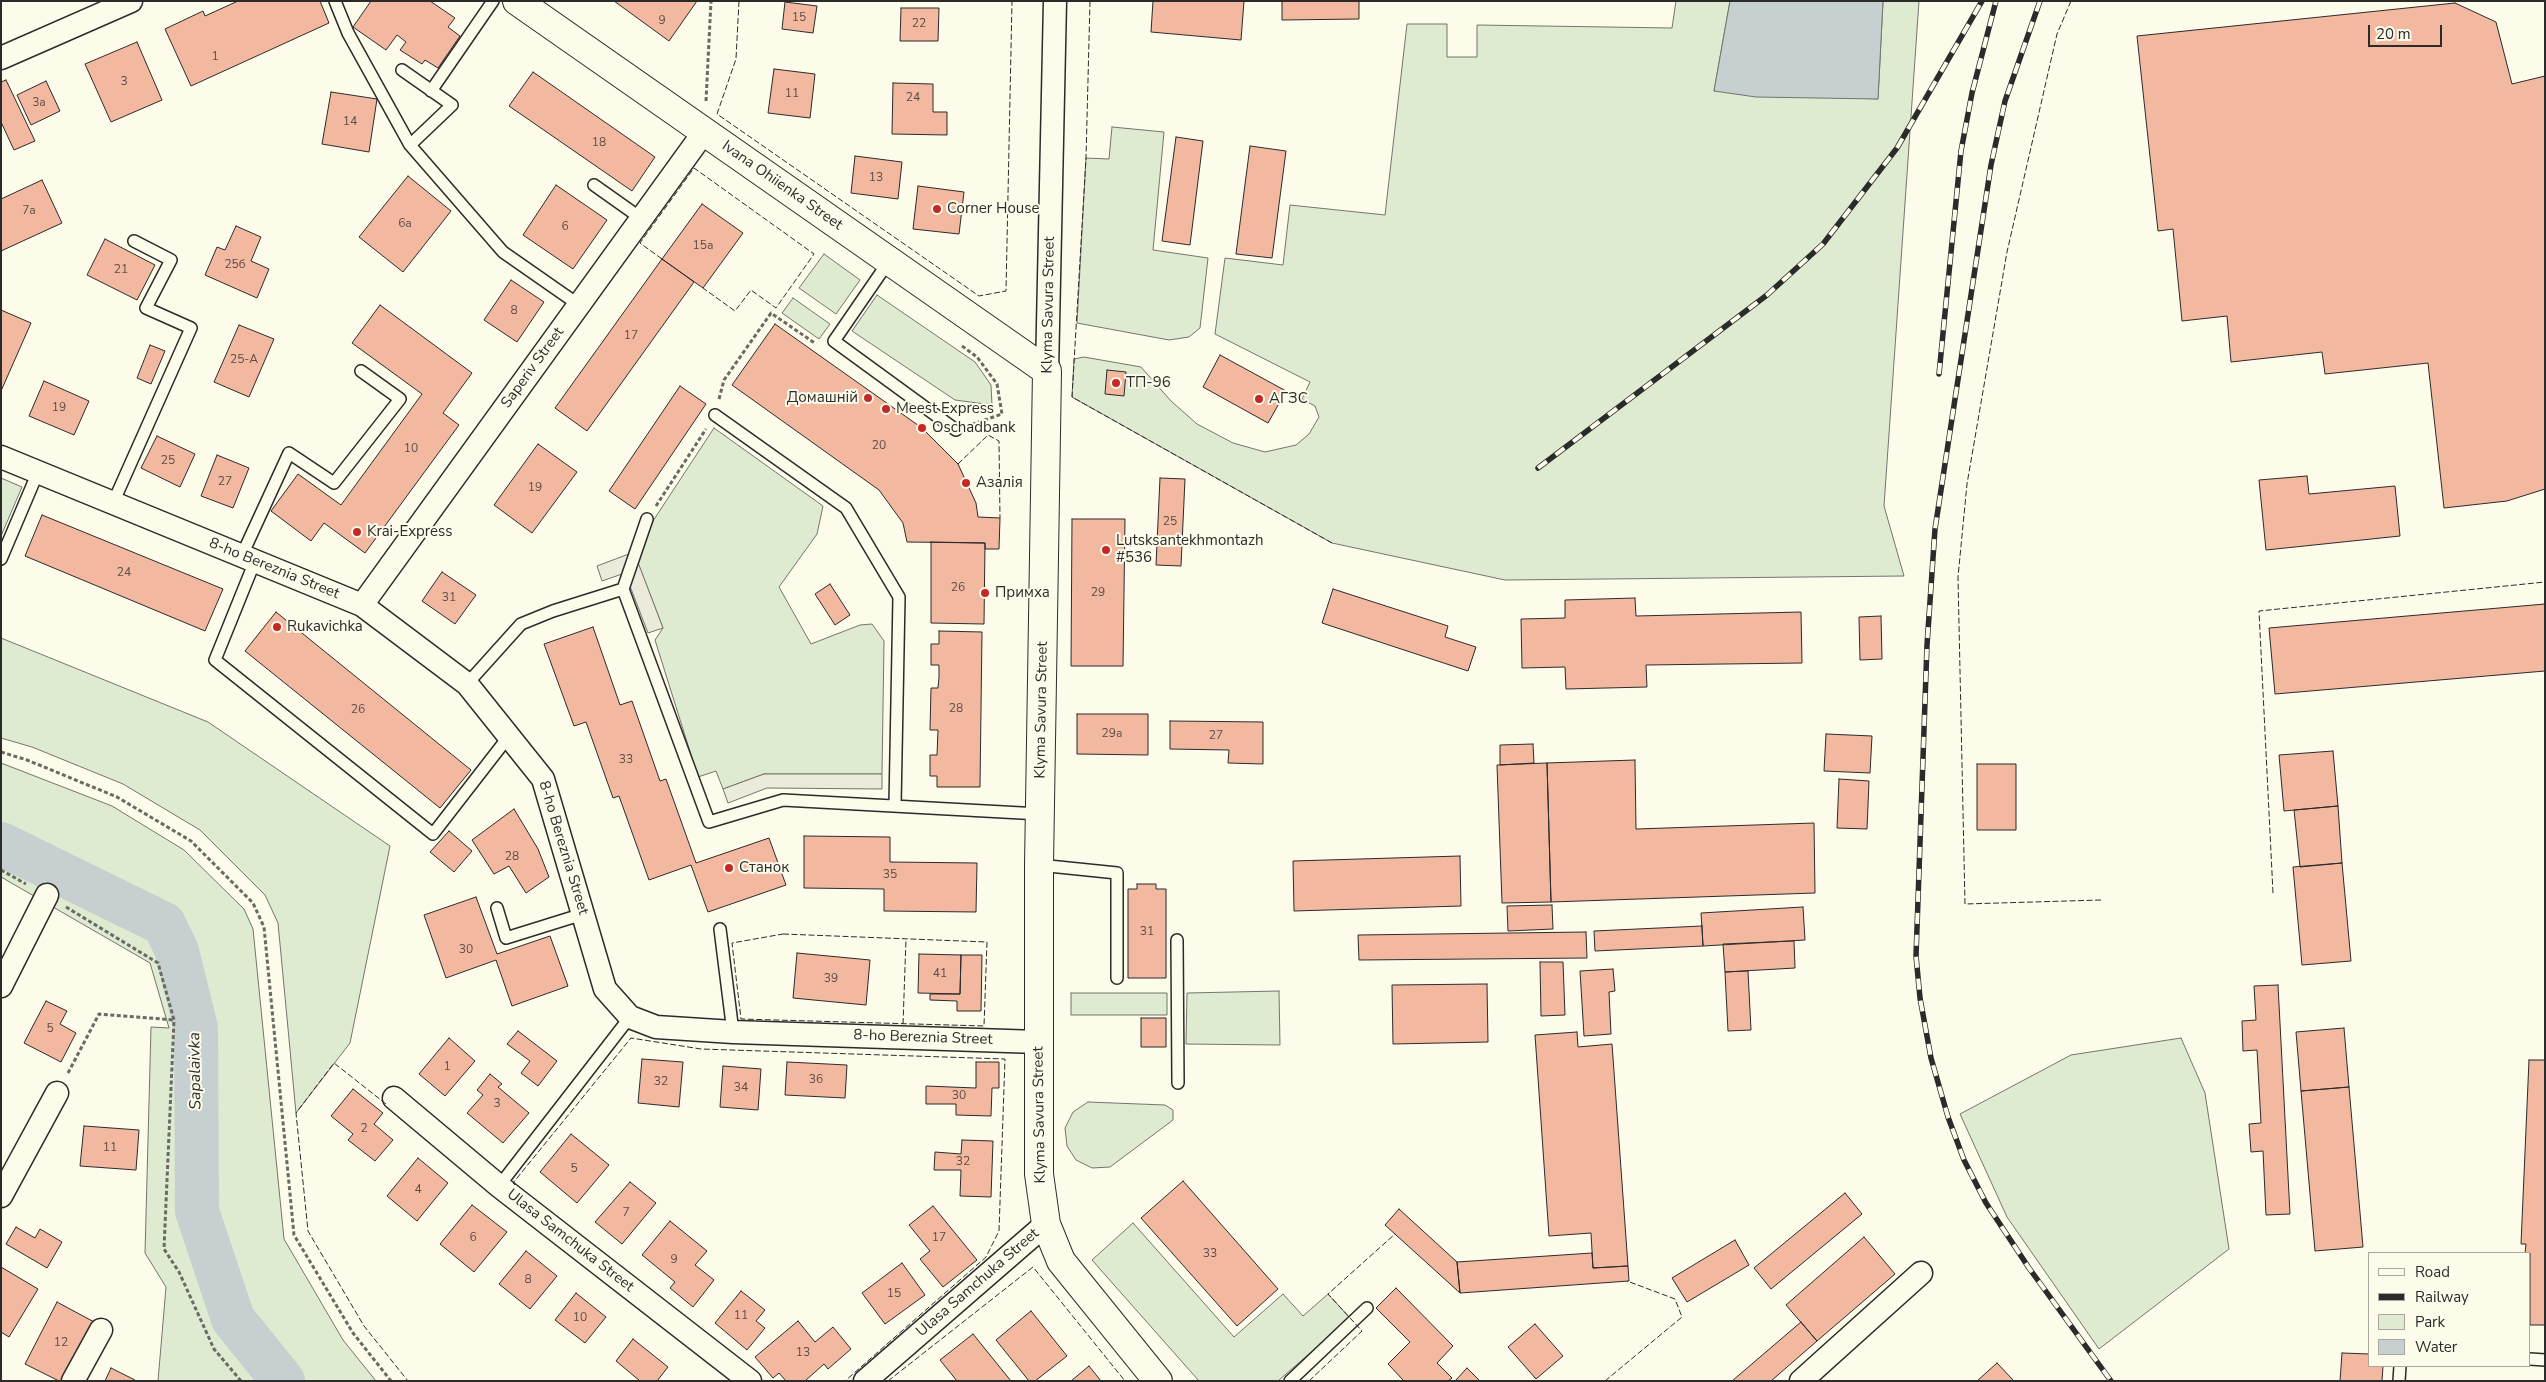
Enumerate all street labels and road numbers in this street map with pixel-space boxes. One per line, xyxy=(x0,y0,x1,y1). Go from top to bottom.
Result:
street label: Ivana Ohiienka Street xyxy=(718,138,846,234)
street label: Klyma Savura Street xyxy=(1039,236,1059,374)
street label: Saperiv Street xyxy=(498,324,568,412)
street label: 8-ho Bereznia Street xyxy=(206,535,342,603)
street label: Klyma Savura Street xyxy=(1032,641,1052,779)
street label: 8-ho Bereznia Street xyxy=(534,779,592,917)
street label: 8-ho Bereznia Street xyxy=(853,1027,993,1049)
street label: Klyma Savura Street xyxy=(1030,1046,1050,1184)
street label: Ulasa Samchuka Street xyxy=(503,1186,637,1296)
street label: Ulasa Samchuka Street xyxy=(913,1225,1043,1341)

